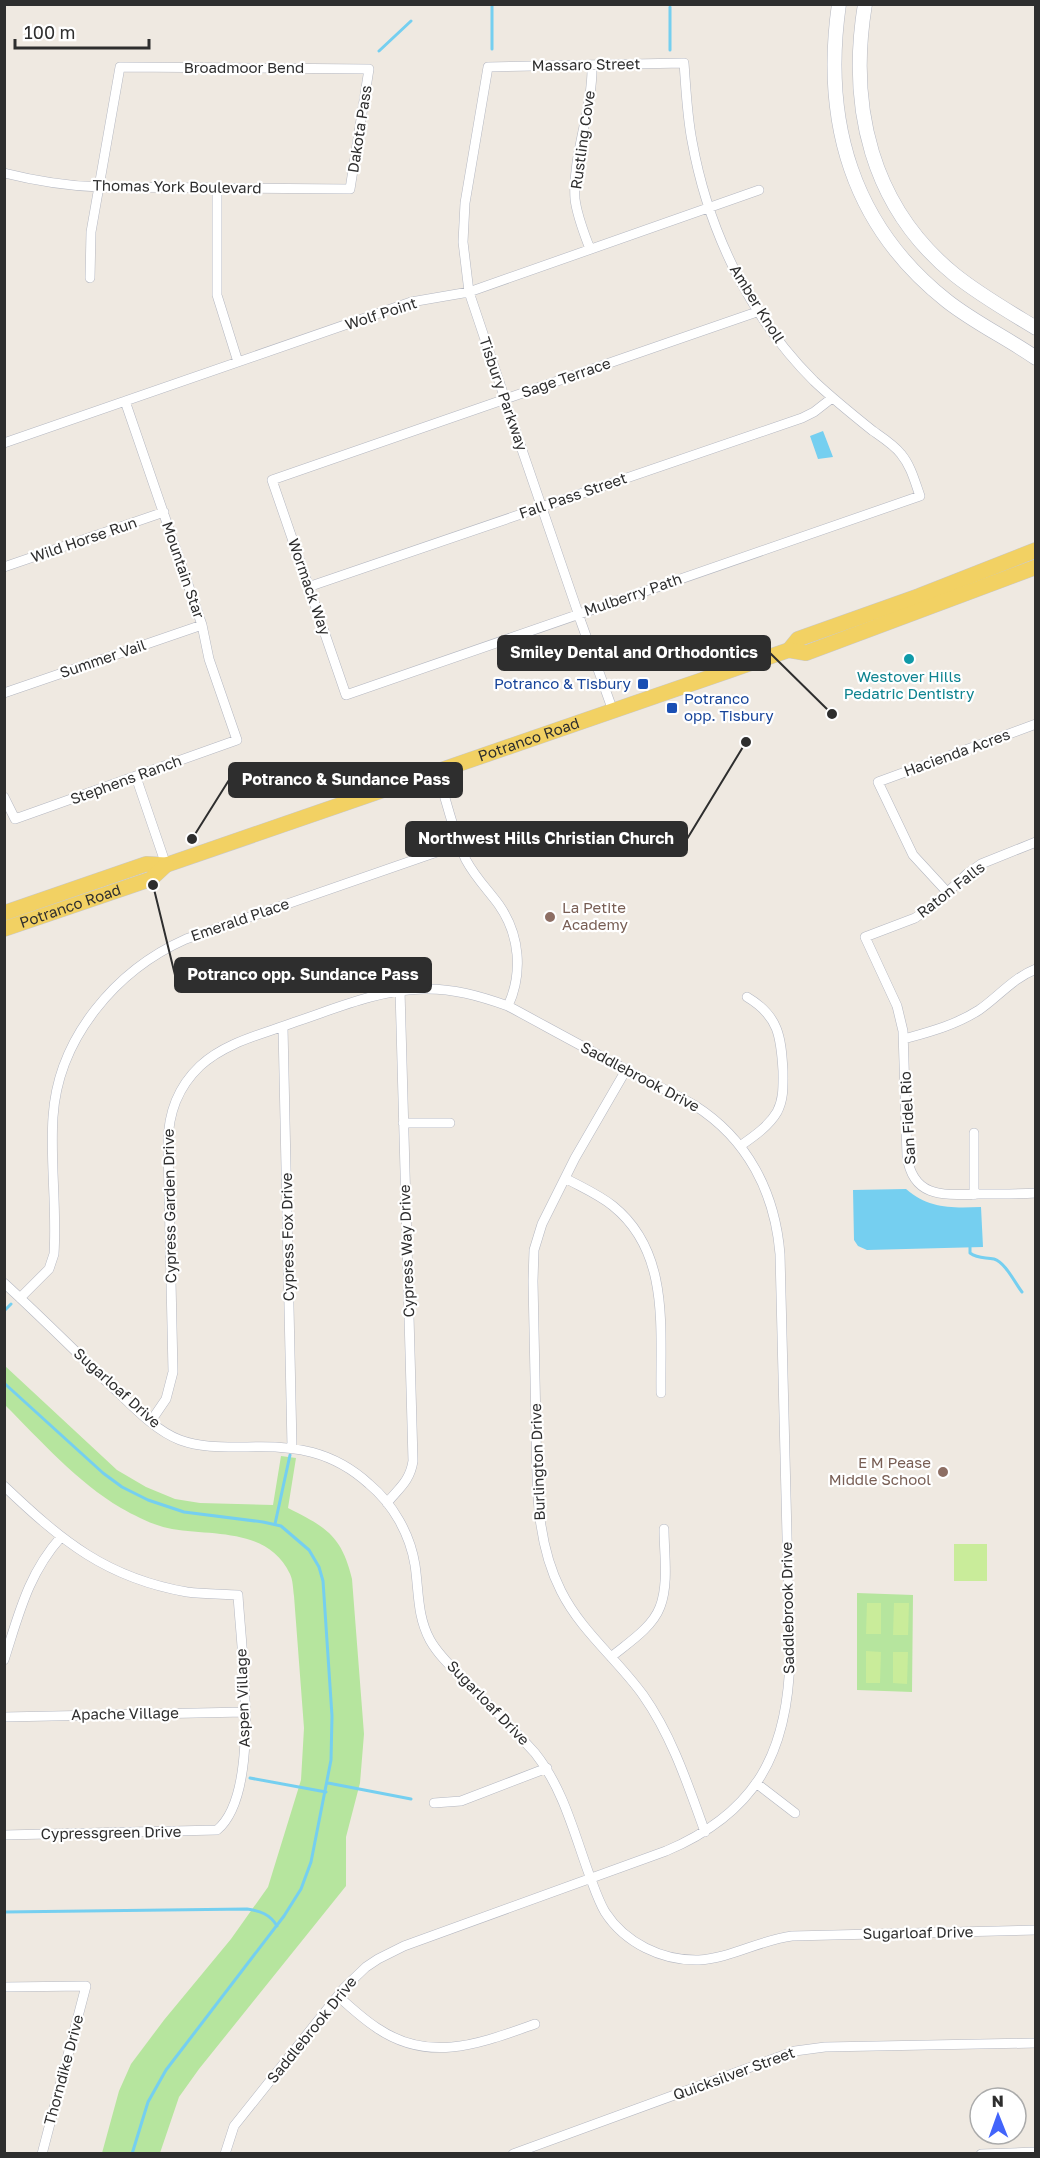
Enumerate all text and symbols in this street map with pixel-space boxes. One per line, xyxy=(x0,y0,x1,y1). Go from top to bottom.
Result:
scale bar xyxy=(15,12,148,50)
text: 100 m xyxy=(24,21,75,43)
street label: Massaro Street xyxy=(532,54,640,74)
street label: Broadmoor Bend xyxy=(184,58,304,76)
street label: Dakota Pass xyxy=(343,84,375,174)
street label: Rustling Cove xyxy=(566,89,598,190)
street label: Thomas York Boulevard xyxy=(92,176,262,196)
street label: Amber Knoll xyxy=(727,261,789,346)
street label: Wolf Point xyxy=(343,293,419,333)
street label: Tisbury Parkway xyxy=(476,334,532,453)
street label: Sage Terrace xyxy=(519,353,613,401)
street label: Fall Pass Street xyxy=(516,468,629,522)
street label: Wild Horse Run xyxy=(28,512,139,566)
street label: Mountain Star xyxy=(159,519,209,621)
street label: Wormack Way xyxy=(285,536,335,638)
street label: Mulberry Path xyxy=(581,569,684,619)
street label: Summer Vail xyxy=(57,635,148,681)
callout: Smiley Dental and Orthodontics xyxy=(498,636,770,670)
text: Smiley Dental and Orthodontics xyxy=(510,642,758,662)
marker: Westover Hills Pedatric Dentistry xyxy=(902,652,916,666)
place label: Westover Hills Pedatric Dentistry xyxy=(844,667,975,702)
place label: Potranco & Tisbury xyxy=(494,674,632,692)
marker: Potranco & Tisbury xyxy=(636,677,650,691)
place label: Potranco opp. Tisbury xyxy=(684,689,774,724)
marker: Potranco opp. Tisbury xyxy=(665,701,679,715)
street label: Potranco Road xyxy=(475,713,581,765)
street label: Hacienda Acres xyxy=(901,724,1012,780)
street label: Stephens Ranch xyxy=(67,751,184,808)
callout: Potranco & Sundance Pass xyxy=(229,763,462,797)
text: Potranco & Sundance Pass xyxy=(242,769,450,789)
callout: Northwest Hills Christian Church xyxy=(406,822,687,856)
text: Northwest Hills Christian Church xyxy=(418,828,674,848)
street label: Raton Falls xyxy=(913,857,988,921)
street label: Potranco Road xyxy=(17,880,123,931)
street label: Emerald Place xyxy=(188,894,292,944)
place label: La Petite Academy xyxy=(562,898,628,933)
marker: La Petite Academy xyxy=(543,910,557,924)
callout: Potranco opp. Sundance Pass xyxy=(175,958,431,992)
text: Potranco opp. Sundance Pass xyxy=(187,964,419,984)
street label: Saddlebrook Drive xyxy=(578,1037,703,1115)
street label: San Fidel Rio xyxy=(896,1071,918,1165)
street label: Cypress Garden Drive xyxy=(159,1128,179,1284)
street label: Cypress Fox Drive xyxy=(277,1172,297,1301)
street label: Cypress Way Drive xyxy=(395,1184,417,1318)
street label: Sugarloaf Drive xyxy=(70,1344,165,1431)
street label: Burlington Drive xyxy=(526,1403,548,1521)
place label: E M Pease Middle School xyxy=(829,1453,931,1488)
marker: E M Pease Middle School xyxy=(936,1465,950,1479)
street label: Saddlebrook Drive xyxy=(777,1541,797,1674)
street label: Aspen Village xyxy=(231,1648,253,1748)
street label: Sugarloaf Drive xyxy=(444,1656,534,1749)
street label: Apache Village xyxy=(71,1703,179,1723)
street label: Cypressgreen Drive xyxy=(41,1822,182,1842)
street label: Sugarloaf Drive xyxy=(862,1922,974,1942)
street label: Saddlebrook Drive xyxy=(263,1972,360,2086)
street label: Thorndike Drive xyxy=(40,2012,87,2127)
street label: Quicksilver Street xyxy=(670,2043,797,2103)
north arrow xyxy=(968,2086,1028,2146)
text: N xyxy=(991,2091,1004,2111)

